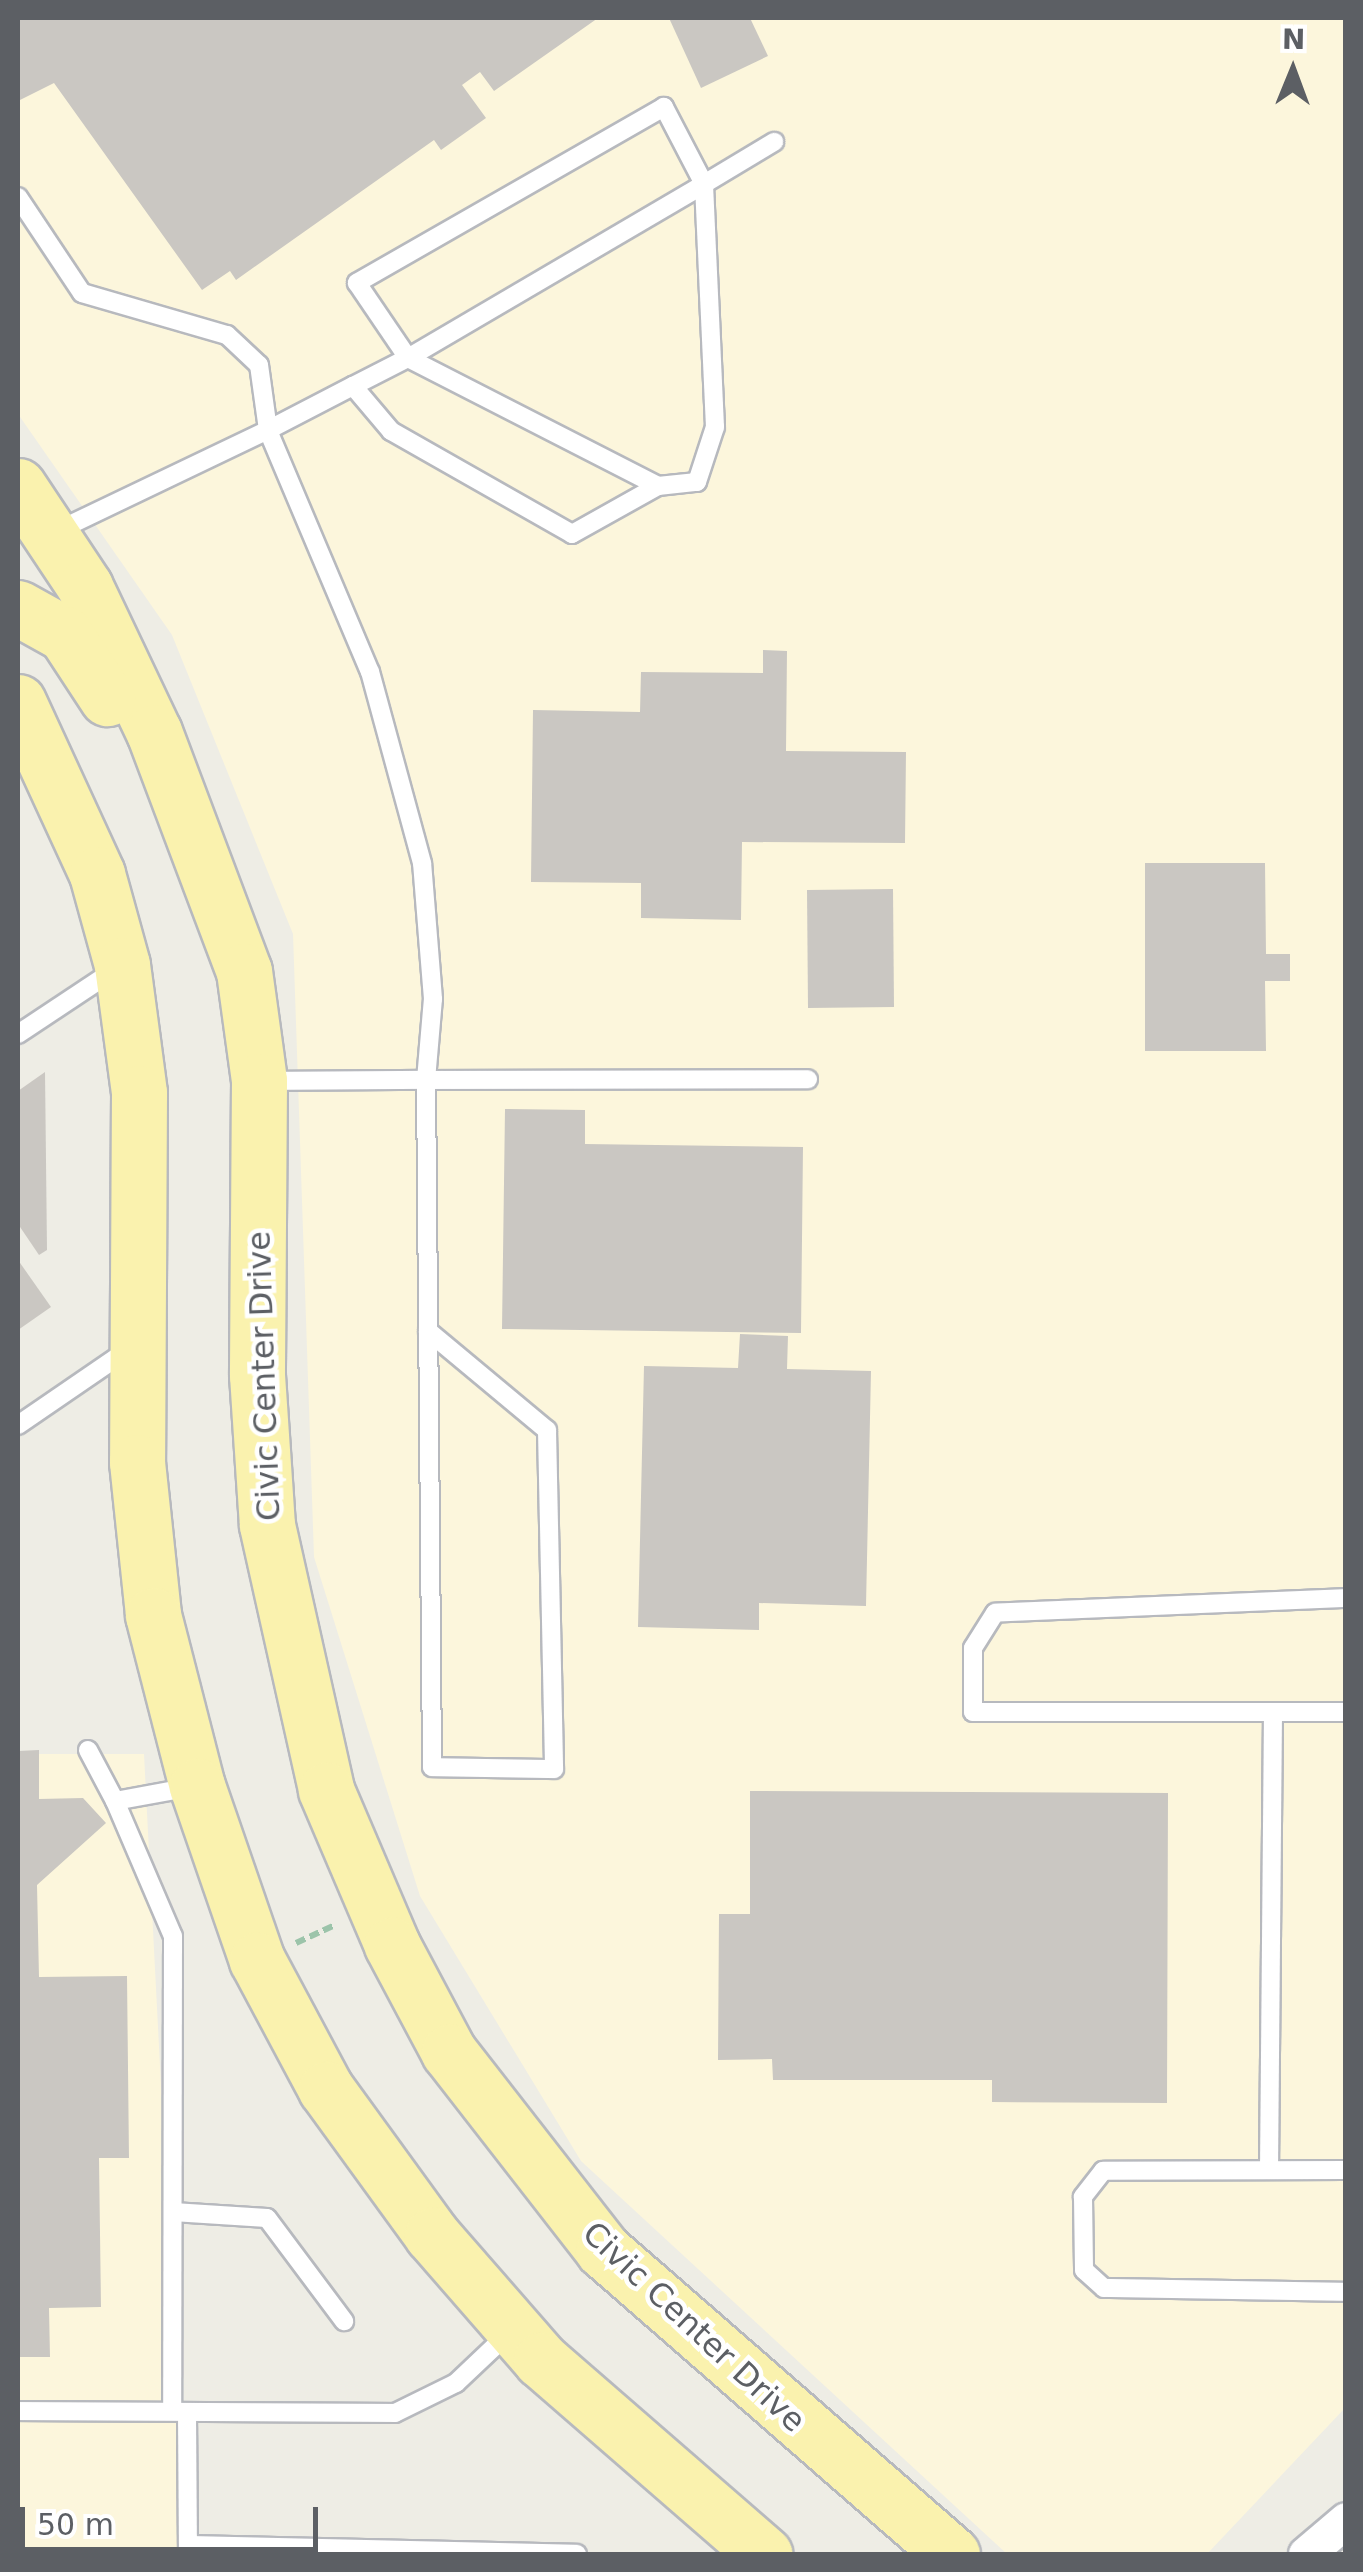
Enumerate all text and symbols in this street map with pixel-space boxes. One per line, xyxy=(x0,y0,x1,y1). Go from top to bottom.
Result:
north arrow xyxy=(1243,20,1343,120)
text: N xyxy=(1282,23,1306,56)
street label: Civic Center Drive xyxy=(240,1230,288,1522)
street label: Civic Center Drive xyxy=(575,2214,813,2440)
scale bar xyxy=(25,2487,322,2549)
text: 50 m xyxy=(37,2507,114,2542)

